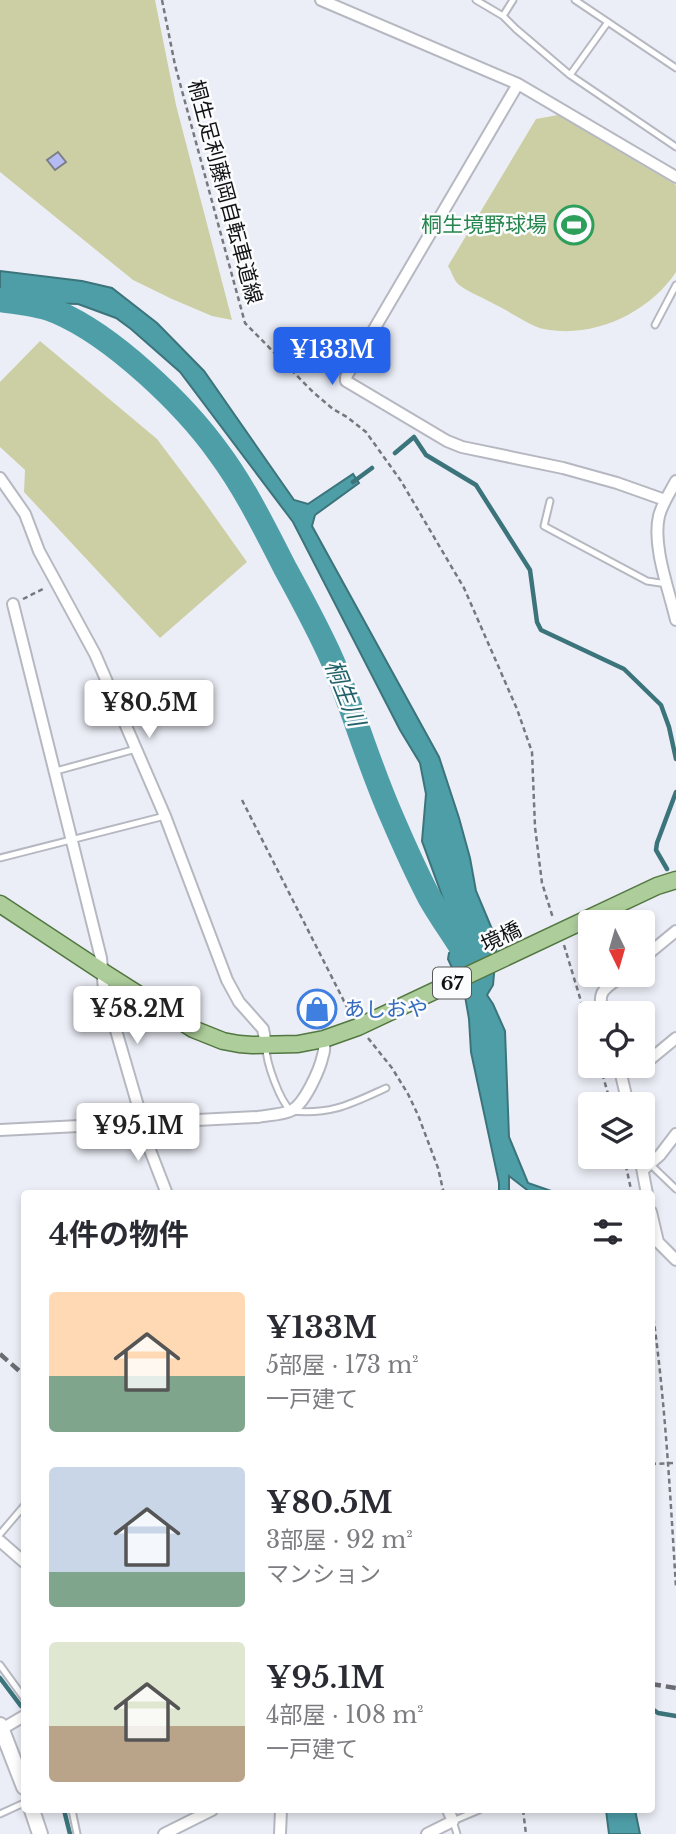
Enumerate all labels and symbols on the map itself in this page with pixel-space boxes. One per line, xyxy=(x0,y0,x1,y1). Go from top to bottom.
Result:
street label: 桐生足利藤岡自転車道線 xyxy=(183,77,267,307)
sports icon: 桐生境野球場 xyxy=(553,204,595,246)
place label: 桐生境野球場 xyxy=(421,212,547,238)
pin: ¥133M xyxy=(283,328,381,387)
water label: 桐生川 xyxy=(319,656,372,733)
pin: ¥80.5M xyxy=(92,680,206,740)
north arrow xyxy=(578,910,654,987)
street label: 境橋 xyxy=(476,916,526,958)
road number: 67 xyxy=(433,967,471,998)
pin: ¥58.2M xyxy=(80,986,194,1046)
shop icon: あしおや xyxy=(296,988,338,1030)
place label: あしおや xyxy=(344,996,428,1022)
pin: ¥95.1M xyxy=(81,1104,195,1163)

